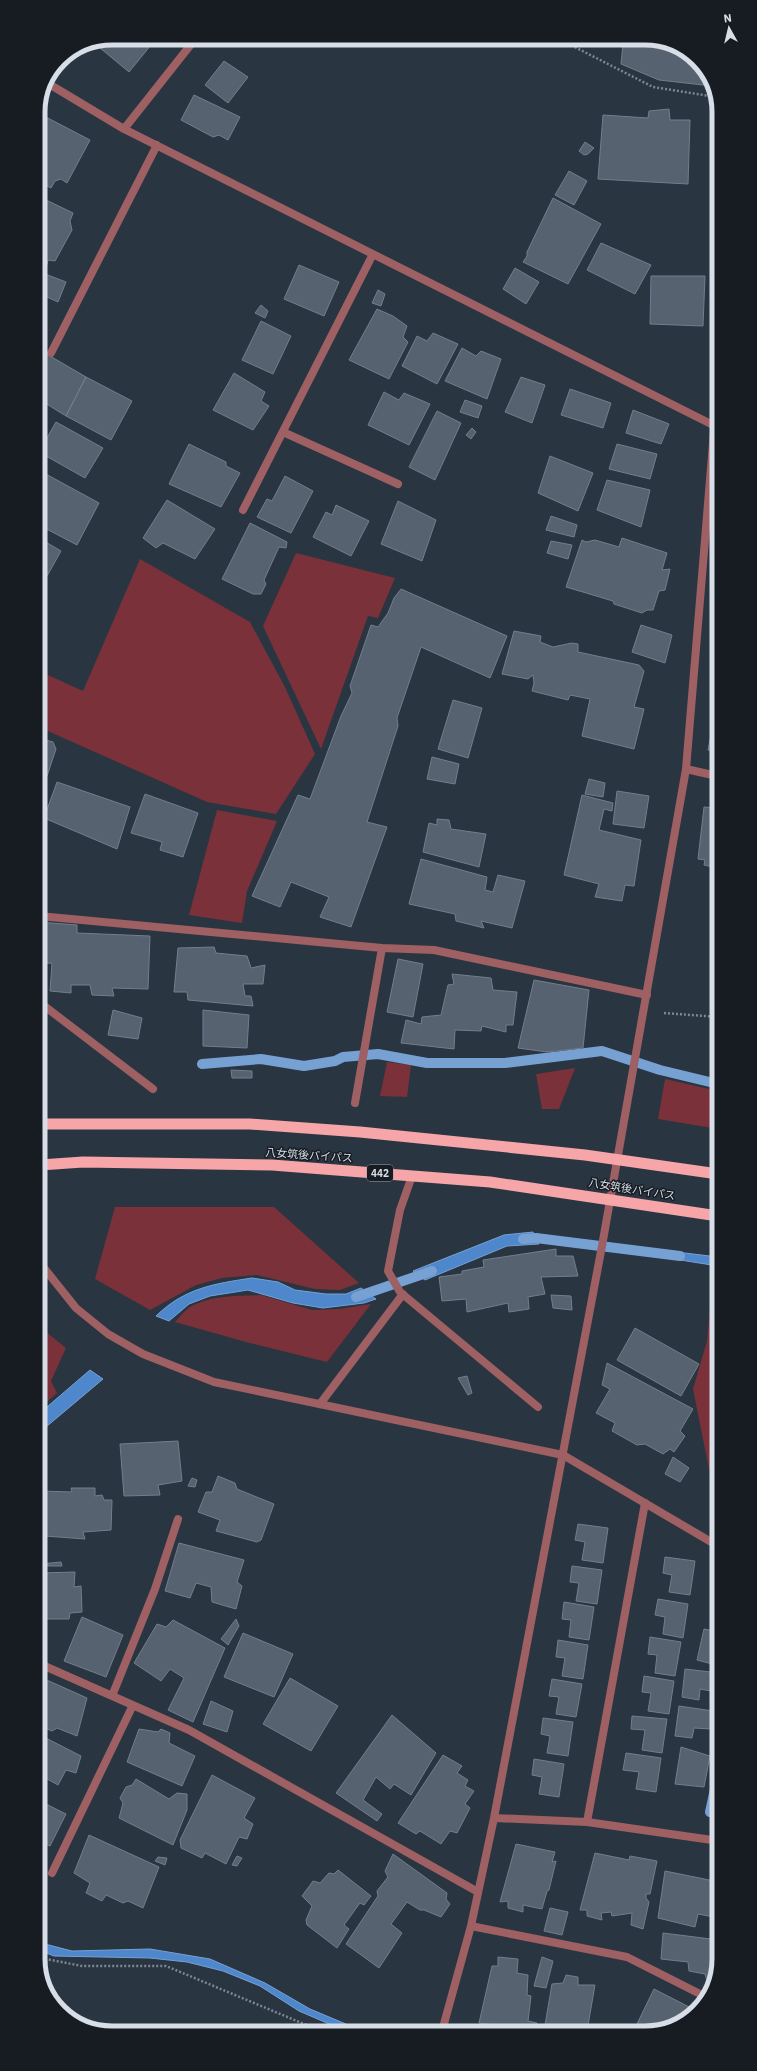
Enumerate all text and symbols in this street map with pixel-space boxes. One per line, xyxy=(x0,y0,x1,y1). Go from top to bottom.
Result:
north arrow xyxy=(709,8,749,48)
text: N xyxy=(723,11,733,26)
street label: 八女筑後バイパス xyxy=(265,1145,353,1165)
road number: 442 xyxy=(367,1165,393,1181)
street label: 八女筑後バイパス xyxy=(588,1175,676,1203)

